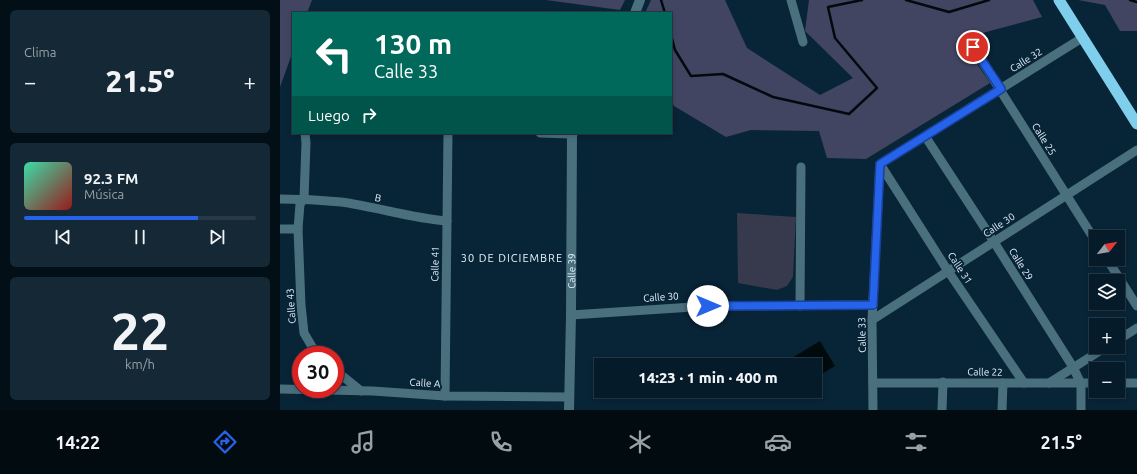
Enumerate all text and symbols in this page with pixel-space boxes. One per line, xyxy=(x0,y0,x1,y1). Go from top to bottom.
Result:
icon: left xyxy=(308,28,360,80)
text: 130 m xyxy=(374,28,452,59)
pin xyxy=(956,30,990,64)
icon: arrive xyxy=(962,36,984,58)
text: Clima xyxy=(24,45,56,59)
street label: Calle 32 xyxy=(1008,46,1044,74)
text: Calle 33 xyxy=(374,61,438,81)
text: 21.5° xyxy=(105,64,175,98)
text: − xyxy=(24,69,36,94)
text: + xyxy=(244,69,256,94)
icon: right xyxy=(358,104,380,126)
text: Luego xyxy=(308,107,350,124)
street label: Calle 25 xyxy=(1030,121,1058,157)
text: 92.3 FM xyxy=(84,170,138,187)
text: Música xyxy=(84,187,124,201)
street label: B xyxy=(374,192,382,204)
street label: Calle 30 xyxy=(981,210,1017,239)
icon: previous xyxy=(52,226,74,248)
icon: pause xyxy=(129,226,151,248)
icon: next xyxy=(206,226,228,248)
north arrow xyxy=(1089,230,1125,266)
map controls xyxy=(1089,230,1125,398)
street label: Calle 41 xyxy=(429,246,441,282)
street label: Calle 29 xyxy=(1007,246,1035,282)
street label: Calle 31 xyxy=(946,250,974,286)
district label: 30 DE DICIEMBRE xyxy=(461,252,563,264)
street label: Calle 39 xyxy=(566,253,577,289)
button: layers xyxy=(1089,274,1125,310)
position arrow xyxy=(687,285,729,327)
street label: Calle 43 xyxy=(284,288,298,324)
street label: Calle 30 xyxy=(643,290,679,304)
text: 22 xyxy=(111,302,169,360)
street label: Calle 33 xyxy=(856,317,868,353)
button: + xyxy=(1089,318,1125,354)
speed limit sign: 30 xyxy=(292,346,344,398)
text: km/h xyxy=(125,357,155,371)
button: − xyxy=(1089,362,1125,398)
street label: Calle 22 xyxy=(967,366,1003,378)
text: 14:23 · 1 min · 400 m xyxy=(638,369,778,386)
street label: Calle A xyxy=(409,376,441,390)
icon: directions xyxy=(211,428,239,456)
icon: music xyxy=(349,428,377,456)
icon: phone xyxy=(487,428,515,456)
icon: climate xyxy=(626,428,654,456)
icon: car xyxy=(764,428,792,456)
icon: filters xyxy=(902,428,930,456)
text: 14:22 xyxy=(55,432,100,452)
text: 21.5° xyxy=(1041,432,1082,452)

